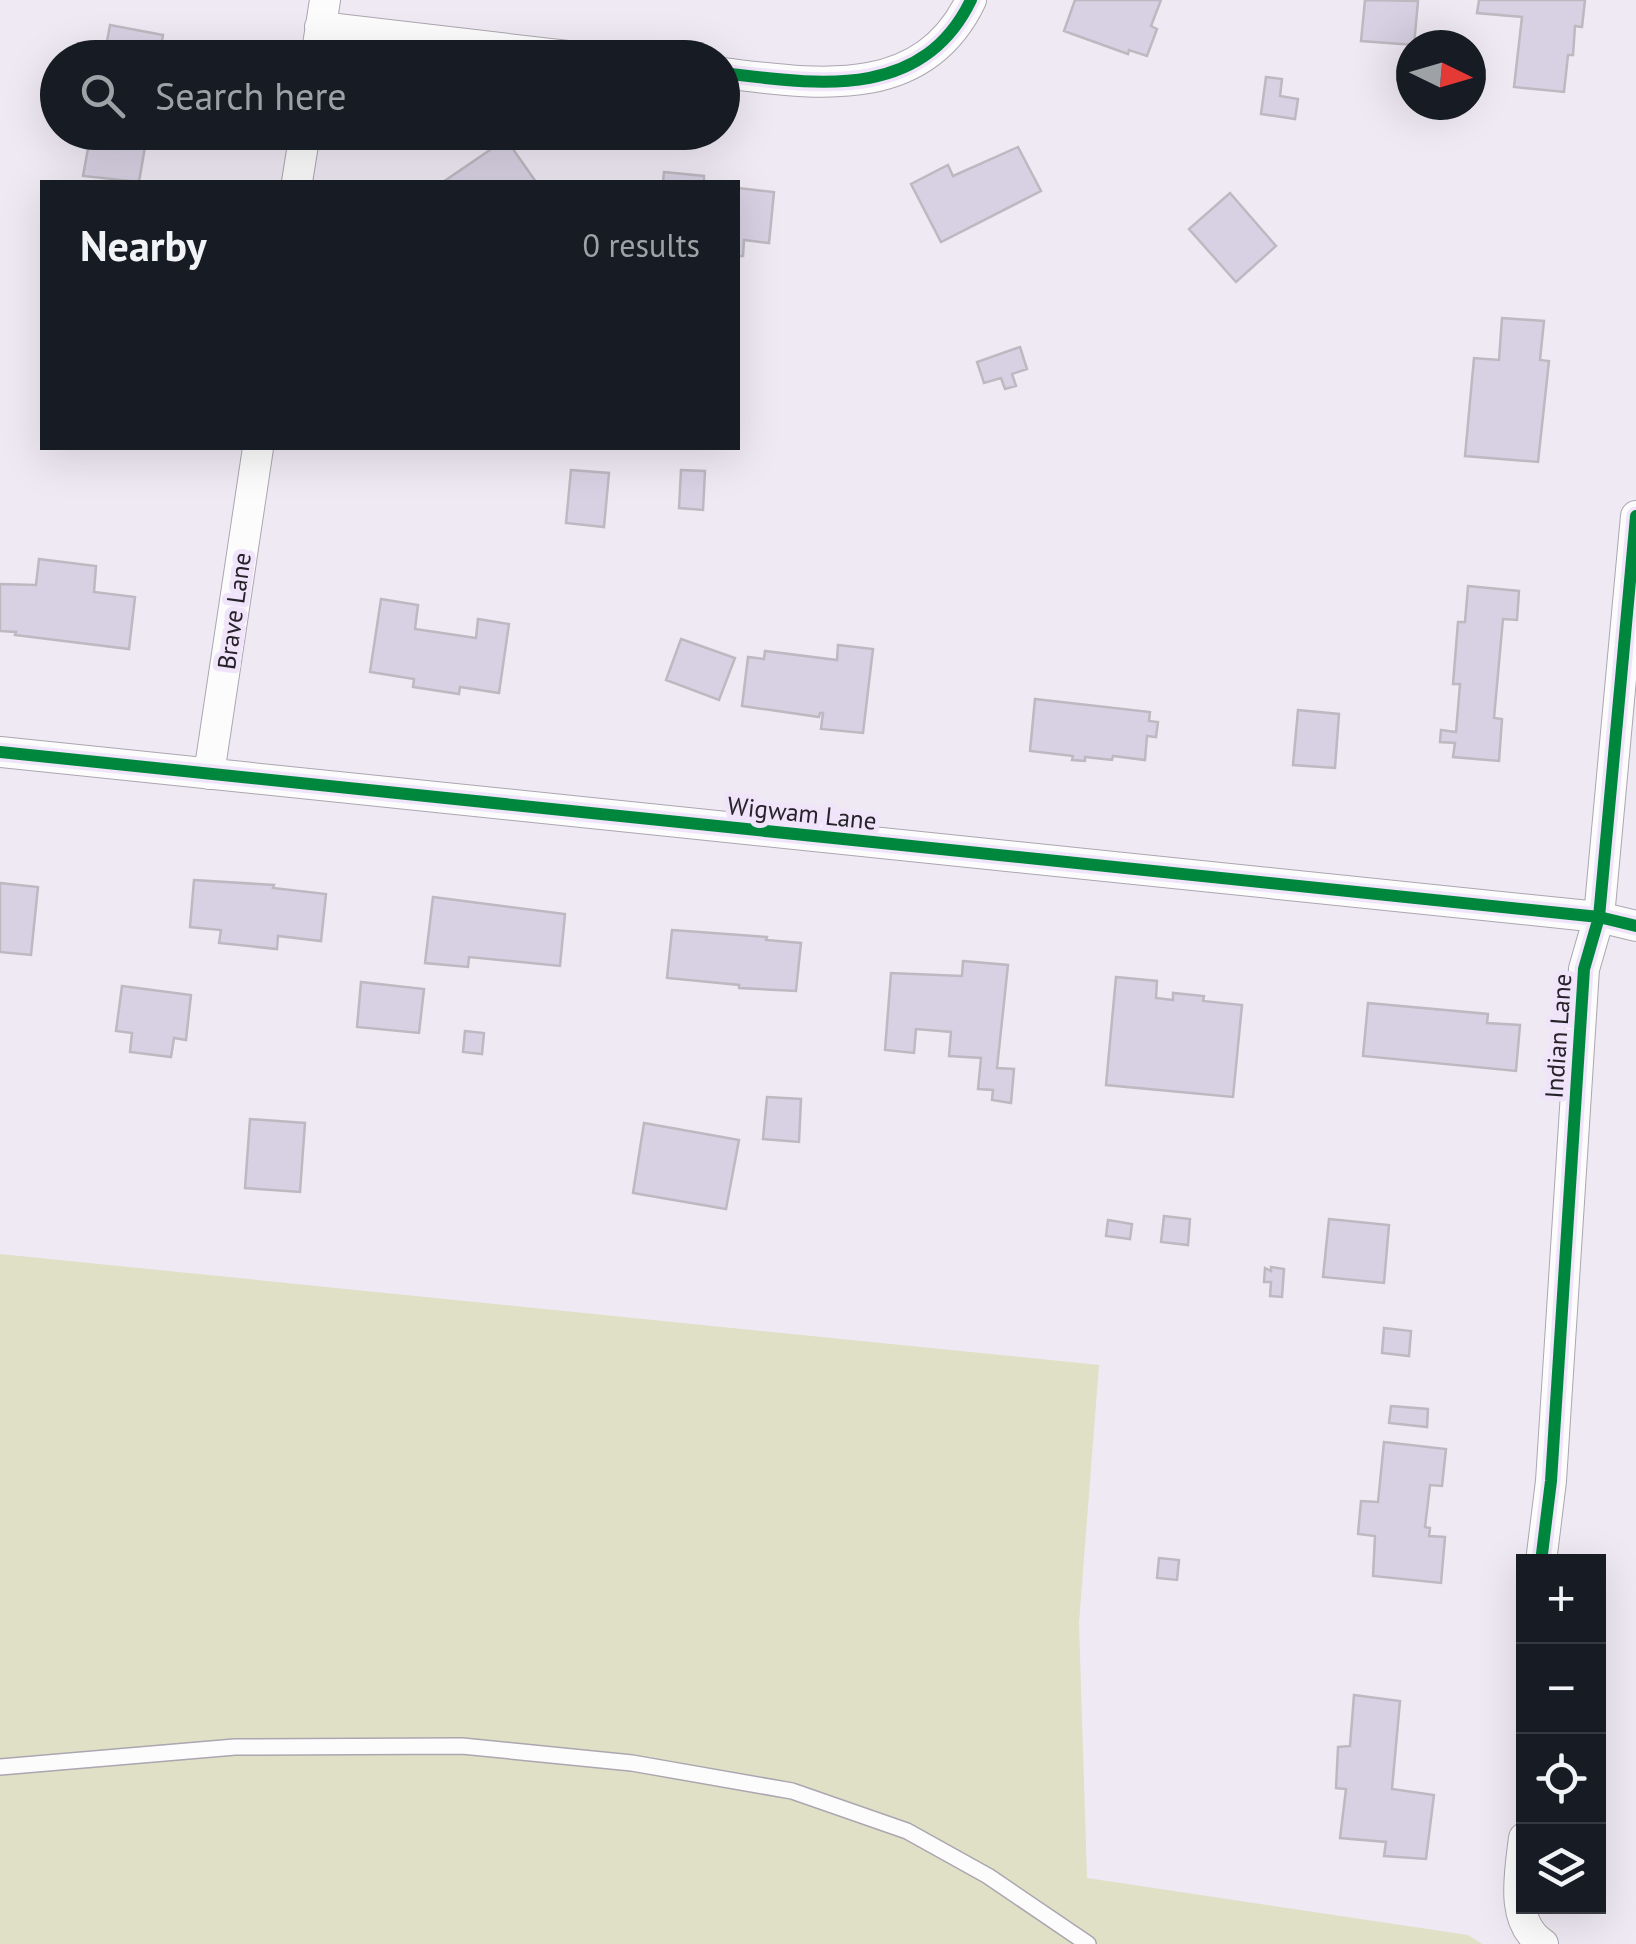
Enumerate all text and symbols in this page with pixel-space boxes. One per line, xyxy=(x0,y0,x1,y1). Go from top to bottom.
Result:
north arrow xyxy=(1396,30,1486,120)
search box xyxy=(40,40,740,150)
icon: search xyxy=(75,68,130,123)
text: Search here xyxy=(155,71,347,120)
text: Nearby xyxy=(80,218,207,273)
text: 0 results xyxy=(582,224,700,266)
street label: Brave Lane xyxy=(210,550,258,672)
street label: Wigwam Lane xyxy=(726,789,878,837)
street label: Indian Lane xyxy=(1538,973,1578,1099)
map controls xyxy=(1516,1554,1606,1914)
button: + xyxy=(1516,1554,1606,1644)
button: − xyxy=(1516,1644,1606,1734)
button: locate xyxy=(1516,1734,1606,1824)
button: layers xyxy=(1516,1824,1606,1914)

